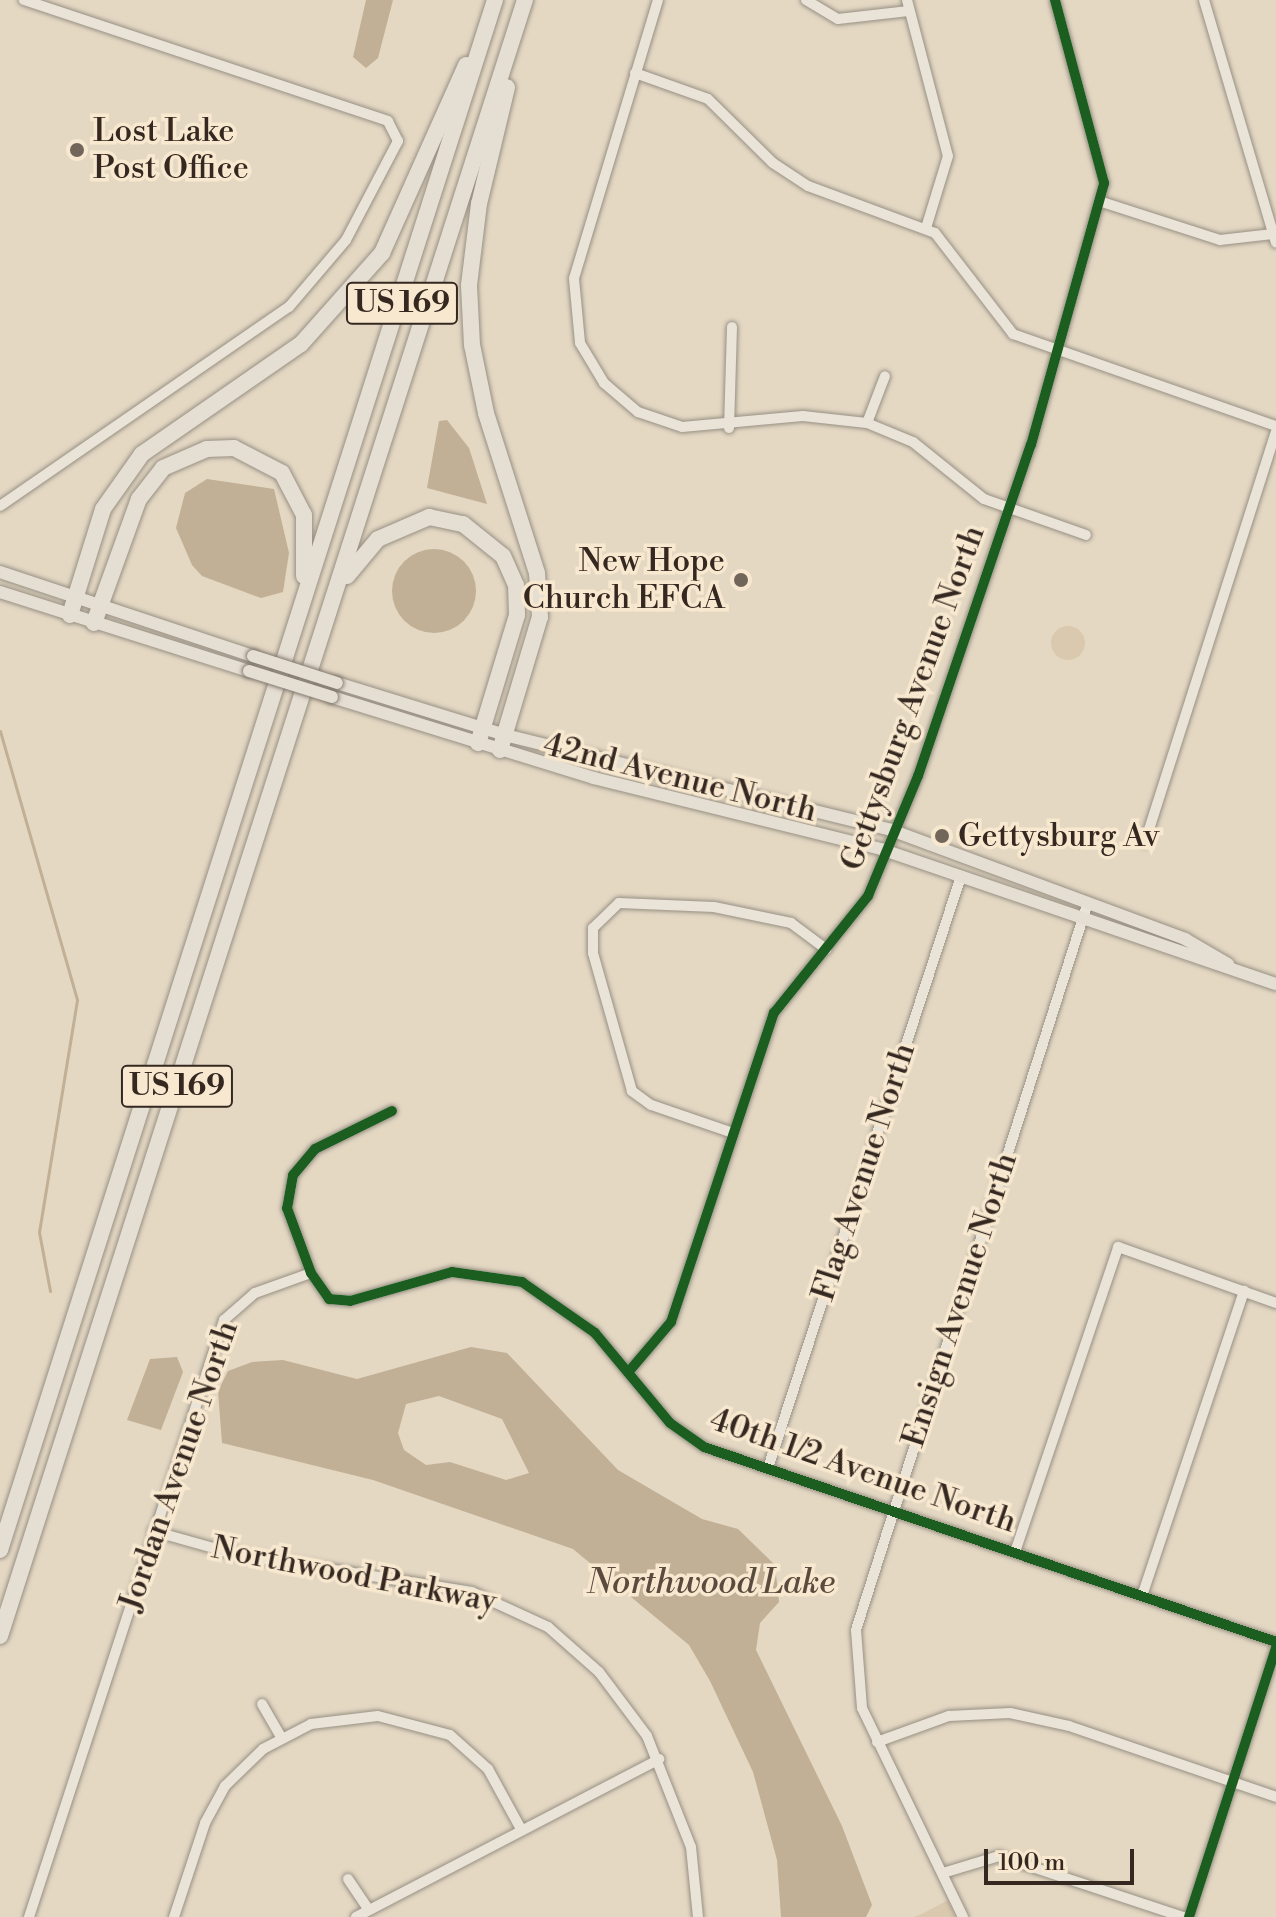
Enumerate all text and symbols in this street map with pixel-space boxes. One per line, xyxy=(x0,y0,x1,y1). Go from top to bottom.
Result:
place label: Lost Lake Post Office xyxy=(93,113,249,188)
marker: Lost Lake Post Office xyxy=(68,141,86,159)
road number: US 169 xyxy=(344,277,460,329)
street label: Gettysburg Avenue North xyxy=(833,520,993,876)
place label: New Hope Church EFCA xyxy=(523,543,725,618)
marker: New Hope Church EFCA xyxy=(732,571,750,589)
street label: 42nd Avenue North xyxy=(539,725,821,831)
place label: Gettysburg Av xyxy=(958,817,1160,855)
marker: Gettysburg Av xyxy=(933,827,951,845)
street label: Flag Avenue North xyxy=(804,1038,924,1306)
road number: US 169 xyxy=(119,1060,235,1112)
street label: Ensign Avenue North xyxy=(894,1148,1026,1452)
street label: Jordan Avenue North xyxy=(111,1316,247,1616)
street label: 40th 1/2 Avenue North xyxy=(705,1401,1021,1541)
street label: Northwood Parkway xyxy=(208,1529,500,1621)
water label: Northwood Lake xyxy=(587,1564,835,1604)
scale bar xyxy=(988,1833,1138,1883)
text: 100 m xyxy=(998,1848,1065,1878)

